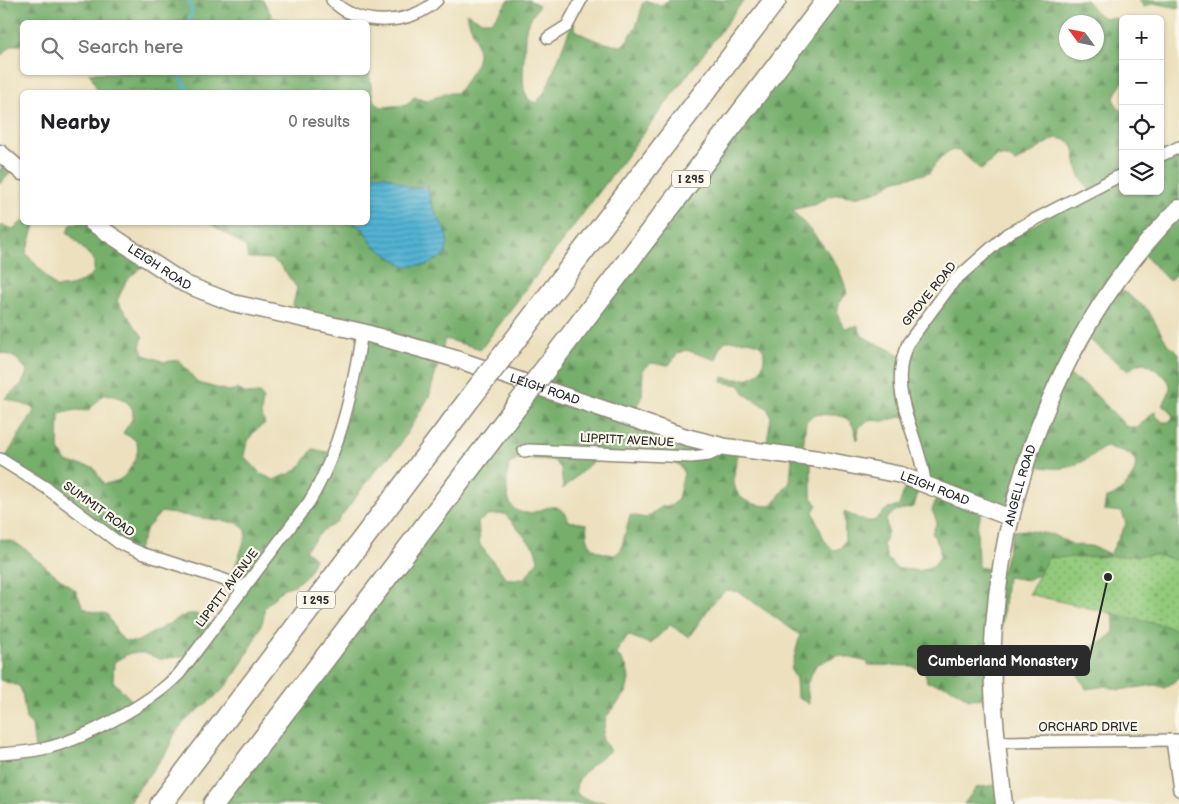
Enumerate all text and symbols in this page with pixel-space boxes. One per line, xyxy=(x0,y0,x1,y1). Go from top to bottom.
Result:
north arrow xyxy=(1059,15,1104,60)
map controls xyxy=(1119,15,1164,195)
button: + xyxy=(1119,15,1164,60)
search box xyxy=(20,20,370,75)
icon: search xyxy=(38,34,66,62)
text: Search here xyxy=(78,36,183,59)
button: − xyxy=(1119,60,1164,105)
button: locate xyxy=(1119,105,1164,150)
text: Nearby xyxy=(40,110,110,135)
text: 0 results xyxy=(288,113,350,132)
button: layers xyxy=(1119,150,1164,195)
road number: I 295 xyxy=(672,170,710,188)
street label: LEIGH ROAD xyxy=(125,241,193,294)
street label: GROVE ROAD xyxy=(899,259,960,330)
street label: LEIGH ROAD xyxy=(508,371,582,408)
street label: LIPPITT AVENUE xyxy=(579,431,675,450)
street label: ANGELL ROAD xyxy=(1002,443,1040,528)
street label: LEIGH ROAD xyxy=(898,468,972,509)
street label: SUMMIT ROAD xyxy=(60,479,137,540)
street label: LIPPITT AVENUE xyxy=(193,546,262,631)
road number: I 295 xyxy=(297,592,335,608)
callout: Cumberland Monastery xyxy=(918,646,1089,675)
text: Cumberland Monastery xyxy=(928,653,1079,670)
street label: ORCHARD DRIVE xyxy=(1038,720,1138,735)

